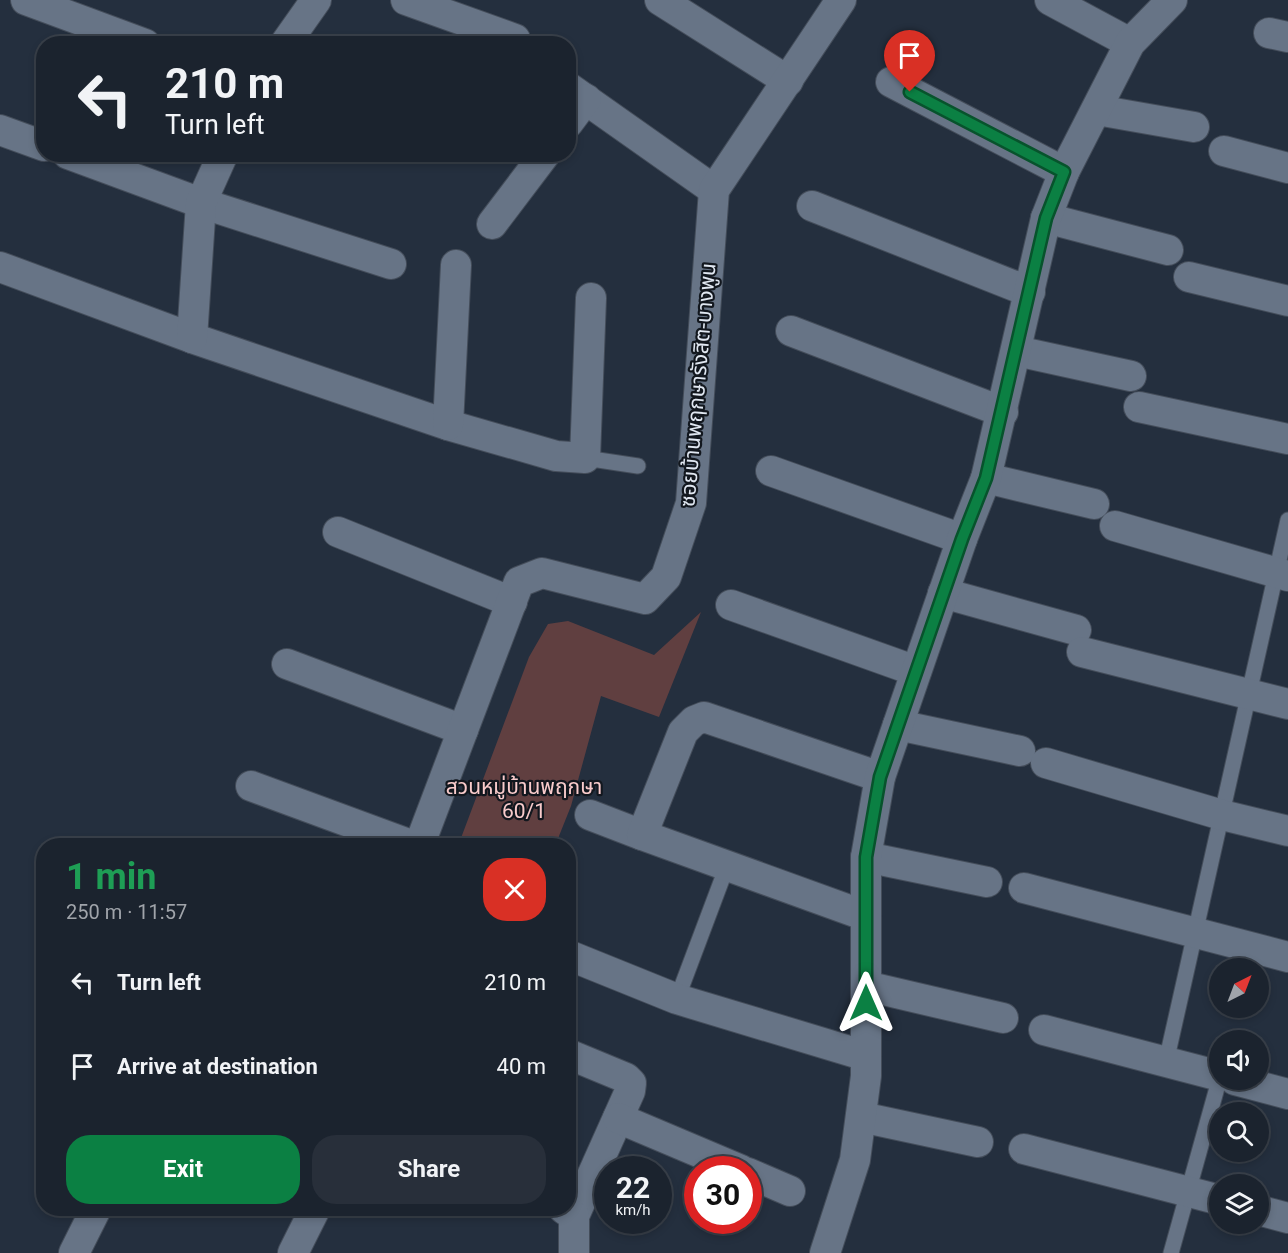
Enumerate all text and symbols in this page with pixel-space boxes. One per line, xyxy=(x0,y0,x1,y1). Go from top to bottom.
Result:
pin xyxy=(884,30,935,92)
icon: arrive xyxy=(893,39,926,72)
text: 210 m xyxy=(165,59,284,108)
icon: left xyxy=(66,60,144,138)
text: Turn left xyxy=(165,109,265,141)
street label: ซอยบ้านพฤกษารังสิต-บางพูน xyxy=(675,262,722,508)
park label: สวนหมู่บ้านพฤกษา 60/1 xyxy=(446,775,602,823)
text: 1 min xyxy=(66,856,157,898)
button: close xyxy=(483,858,546,921)
text: 250 m · 11:57 xyxy=(66,900,187,924)
north arrow xyxy=(1209,958,1269,1018)
map controls xyxy=(1209,958,1269,1234)
icon: left xyxy=(66,966,99,999)
text: Turn left xyxy=(117,970,201,995)
text: 210 m xyxy=(484,970,546,995)
position arrow xyxy=(834,971,898,1035)
button: sound xyxy=(1209,1030,1269,1090)
icon: arrive xyxy=(66,1050,99,1083)
text: Arrive at destination xyxy=(117,1054,318,1079)
text: 40 m xyxy=(497,1054,546,1079)
button: search xyxy=(1209,1102,1269,1162)
button: Exit xyxy=(66,1135,300,1204)
button: Share xyxy=(312,1135,546,1204)
speed limit sign: 30 xyxy=(684,1156,762,1234)
text: 22 xyxy=(616,1170,650,1205)
button: layers xyxy=(1209,1174,1269,1234)
text: km/h xyxy=(615,1201,651,1219)

